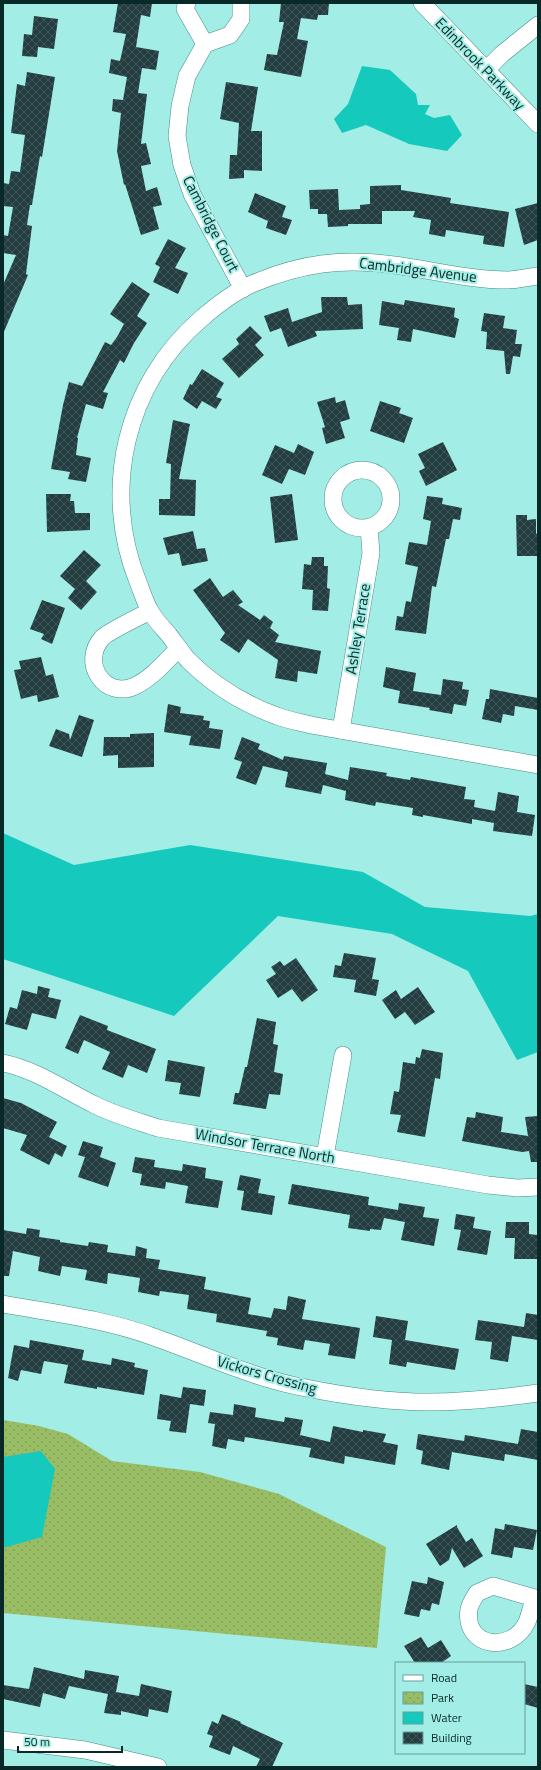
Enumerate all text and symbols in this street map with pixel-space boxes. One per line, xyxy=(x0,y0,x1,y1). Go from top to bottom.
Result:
street label: Edinbrook Parkway xyxy=(430,12,531,115)
street label: Cambridge Court xyxy=(177,172,246,277)
street label: Cambridge Avenue xyxy=(358,251,478,288)
street label: Ashley Terrace xyxy=(339,582,376,676)
street label: Windsor Terrace North xyxy=(193,1122,337,1169)
street label: Vickors Crossing xyxy=(214,1349,320,1400)
legend xyxy=(395,1662,525,1754)
text: Road xyxy=(431,1668,457,1687)
text: Park xyxy=(431,1688,454,1707)
text: Water xyxy=(431,1708,462,1727)
scale bar xyxy=(18,1728,122,1754)
text: Building xyxy=(431,1728,472,1747)
text: 50 m xyxy=(24,1732,50,1751)

